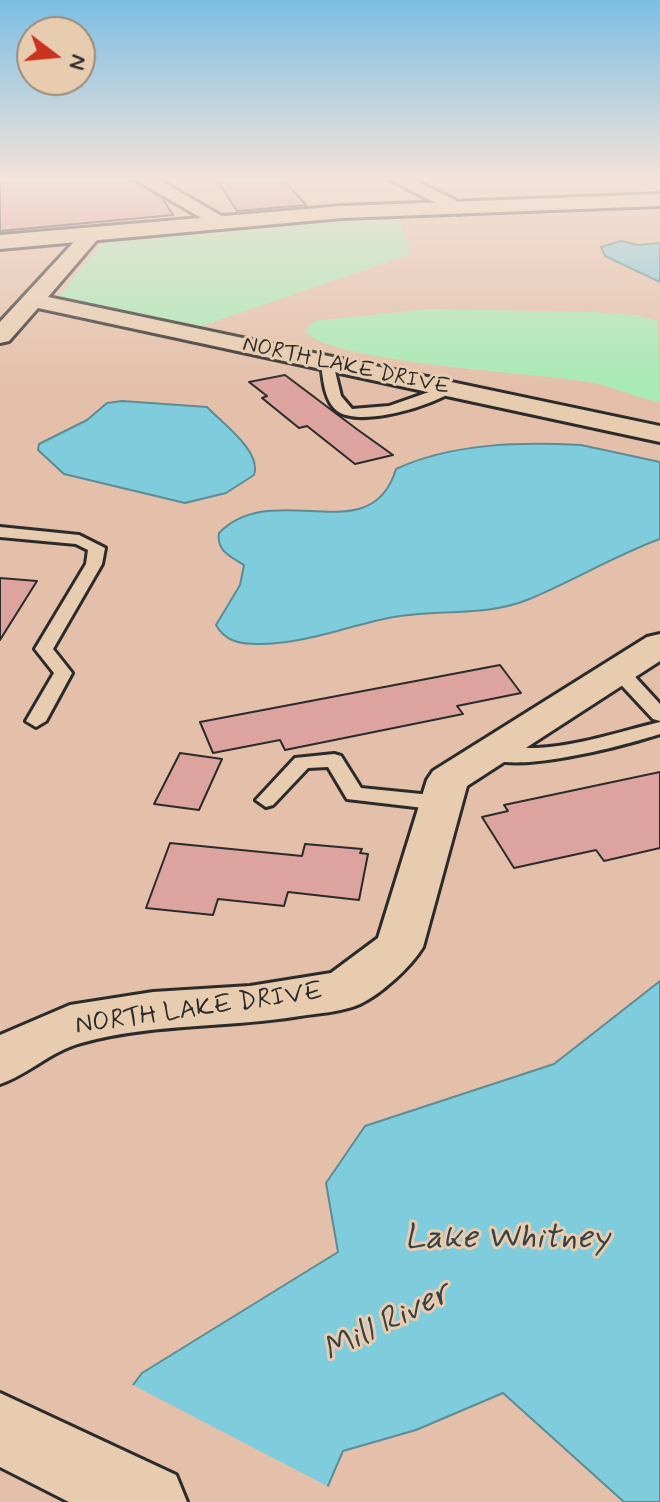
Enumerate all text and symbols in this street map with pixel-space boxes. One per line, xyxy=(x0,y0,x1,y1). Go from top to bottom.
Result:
north arrow xyxy=(16,16,96,96)
text: N xyxy=(62,51,93,73)
street label: NORTH LAKE DRIVE xyxy=(240,332,452,402)
street label: NORTH LAKE DRIVE xyxy=(73,977,325,1043)
water label: Lake Whitney xyxy=(404,1220,610,1260)
water label: Mill River xyxy=(317,1275,457,1373)

